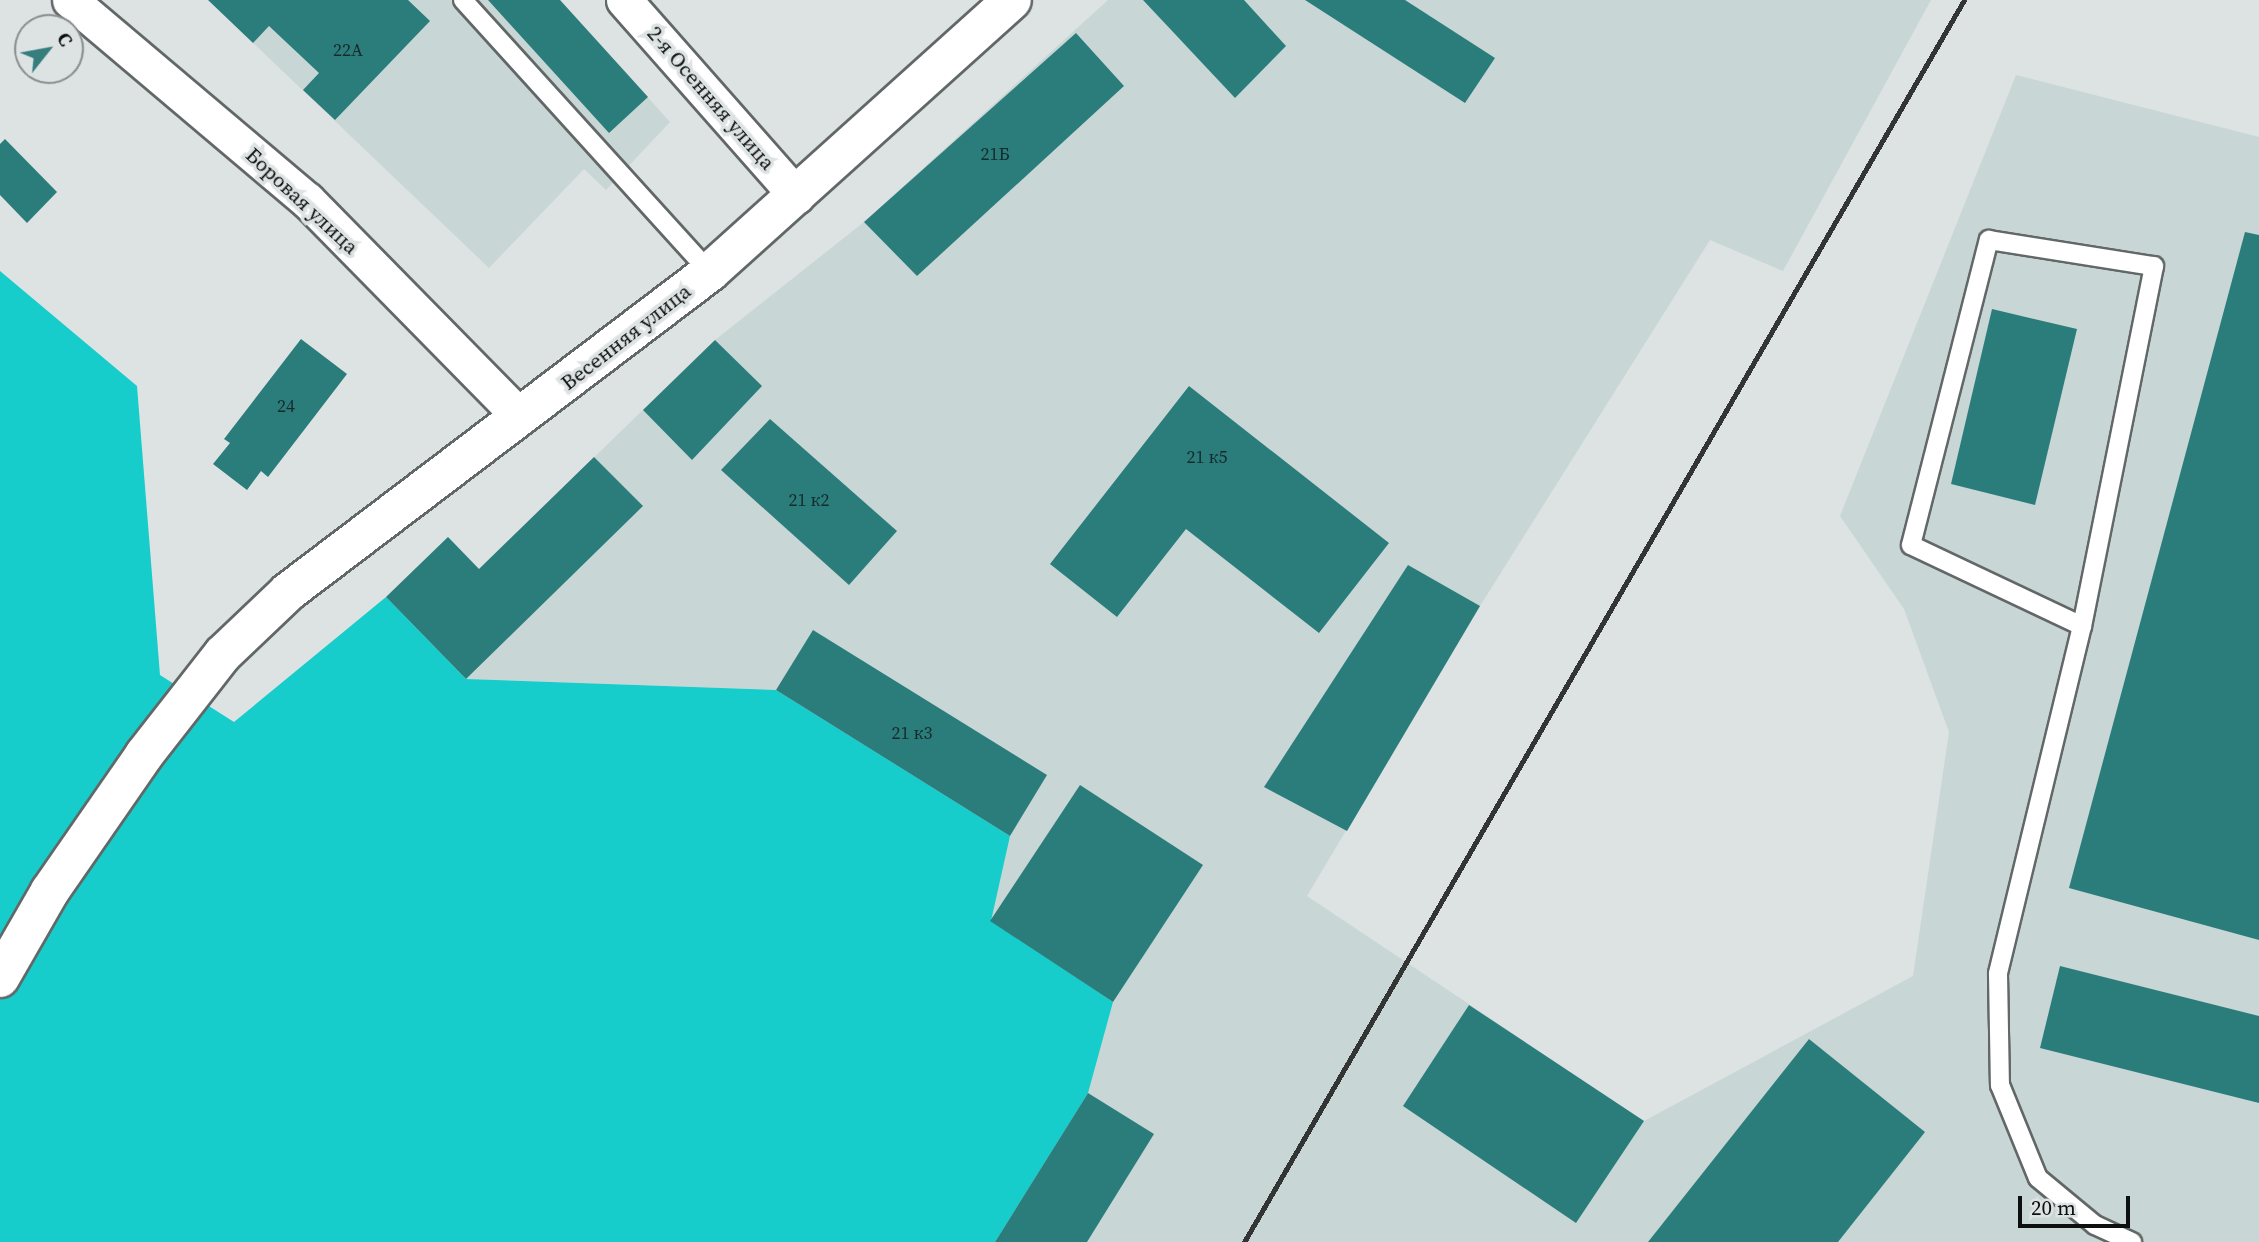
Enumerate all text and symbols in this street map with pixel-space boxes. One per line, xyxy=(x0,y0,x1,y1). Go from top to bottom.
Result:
north arrow xyxy=(14,14,84,84)
street label: 2-я Осенняя улица xyxy=(642,21,780,175)
text: С xyxy=(51,27,79,51)
house number: 22А xyxy=(333,39,363,61)
street label: Боровая улица xyxy=(240,142,364,260)
house number: 21Б xyxy=(980,143,1010,165)
street label: Весенняя улица xyxy=(556,278,696,396)
house number: 24 xyxy=(277,395,295,417)
house number: 21 к5 xyxy=(1186,446,1228,468)
house number: 21 к2 xyxy=(788,489,830,511)
house number: 21 к3 xyxy=(891,722,933,744)
scale bar xyxy=(2021,1182,2133,1226)
text: 20 m xyxy=(2031,1193,2076,1222)

